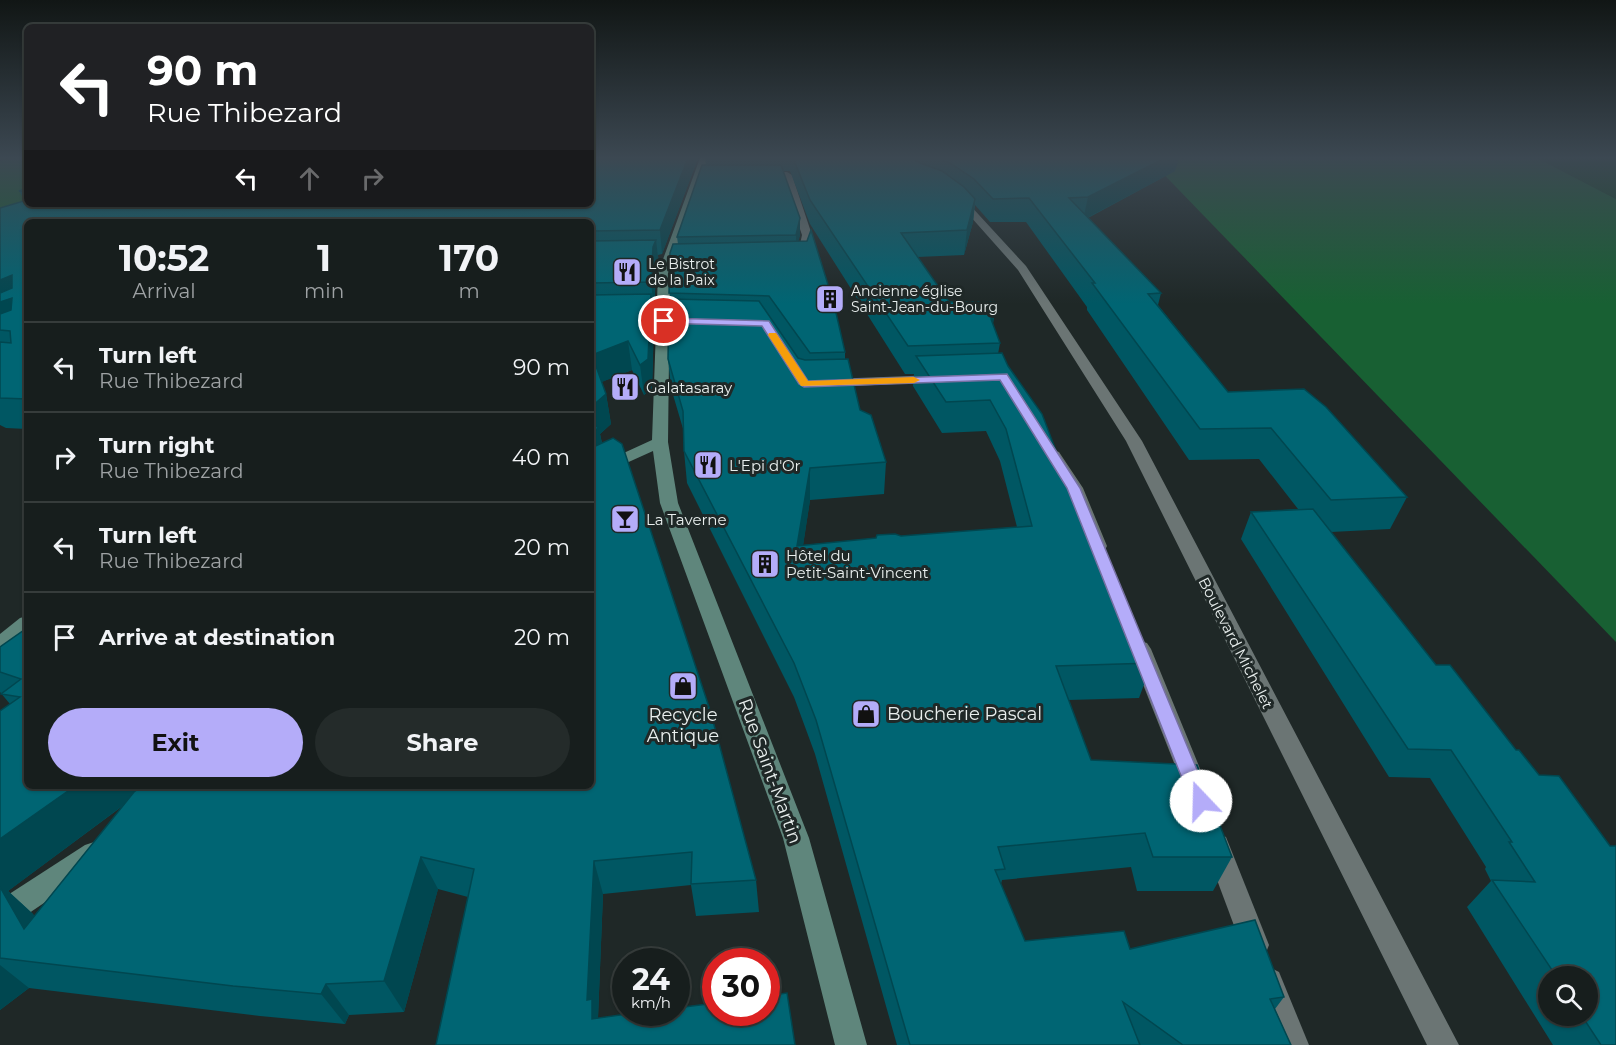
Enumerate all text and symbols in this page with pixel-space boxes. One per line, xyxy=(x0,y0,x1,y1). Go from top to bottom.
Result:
text: 90 m xyxy=(147,44,258,96)
icon: left xyxy=(48,48,126,126)
text: Rue Thibezard xyxy=(147,96,342,129)
icon: left xyxy=(230,162,263,195)
icon: ahead xyxy=(293,162,326,195)
icon: right xyxy=(356,162,389,195)
text: 10:52 xyxy=(119,236,209,280)
text: 1 xyxy=(317,236,331,280)
text: 170 xyxy=(439,236,499,280)
place label: Le Bistrot de la Paix xyxy=(648,255,715,289)
restaurant icon: Le Bistrot de la Paix xyxy=(611,256,643,288)
text: Arrival xyxy=(133,279,196,303)
text: min xyxy=(304,279,344,303)
text: m xyxy=(458,279,480,303)
place label: Ancienne église Saint-Jean-du-Bourg xyxy=(851,282,998,316)
building icon: Ancienne église Saint-Jean-du-Bourg xyxy=(814,283,846,315)
pin xyxy=(638,295,689,346)
icon: arrive xyxy=(647,304,680,337)
text: Turn left xyxy=(99,342,197,369)
icon: left xyxy=(48,351,81,384)
text: 90 m xyxy=(513,354,570,381)
text: Rue Thibezard xyxy=(99,369,244,393)
restaurant icon: Galatasaray xyxy=(609,371,641,403)
place label: Galatasaray xyxy=(646,378,733,397)
text: Turn right xyxy=(99,432,214,459)
icon: right xyxy=(48,441,81,474)
text: 40 m xyxy=(512,444,570,471)
restaurant icon: L'Epi d'Or xyxy=(692,449,724,481)
place label: L'Epi d'Or xyxy=(729,456,801,475)
text: Rue Thibezard xyxy=(99,459,244,483)
bar icon: La Taverne xyxy=(609,503,641,535)
place label: La Taverne xyxy=(646,510,727,529)
text: Turn left xyxy=(99,522,197,549)
icon: left xyxy=(48,531,81,564)
text: 20 m xyxy=(514,534,570,561)
place label: Hôtel du Petit-Saint-Vincent xyxy=(786,546,929,582)
building icon: Hôtel du Petit-Saint-Vincent xyxy=(749,548,781,580)
text: Rue Thibezard xyxy=(99,549,244,573)
street label: Boulevard Michelet xyxy=(1195,574,1277,712)
icon: arrive xyxy=(48,621,81,654)
text: Arrive at destination xyxy=(99,624,335,651)
text: 20 m xyxy=(514,624,570,651)
shop icon: Recycle Antique xyxy=(667,670,699,702)
street label: Rue Saint-Martin xyxy=(733,695,807,847)
shop icon: Boucherie Pascal xyxy=(850,698,882,730)
place label: Boucherie Pascal xyxy=(887,703,1042,725)
place label: Recycle Antique xyxy=(647,704,719,747)
button: Exit xyxy=(48,708,303,777)
button: Share xyxy=(315,708,570,777)
position arrow xyxy=(1169,769,1233,833)
speed limit sign: 30 xyxy=(702,948,780,1026)
text: 24 xyxy=(632,961,670,998)
map controls xyxy=(1538,966,1598,1026)
button: search xyxy=(1538,966,1598,1026)
text: km/h xyxy=(631,993,671,1012)

